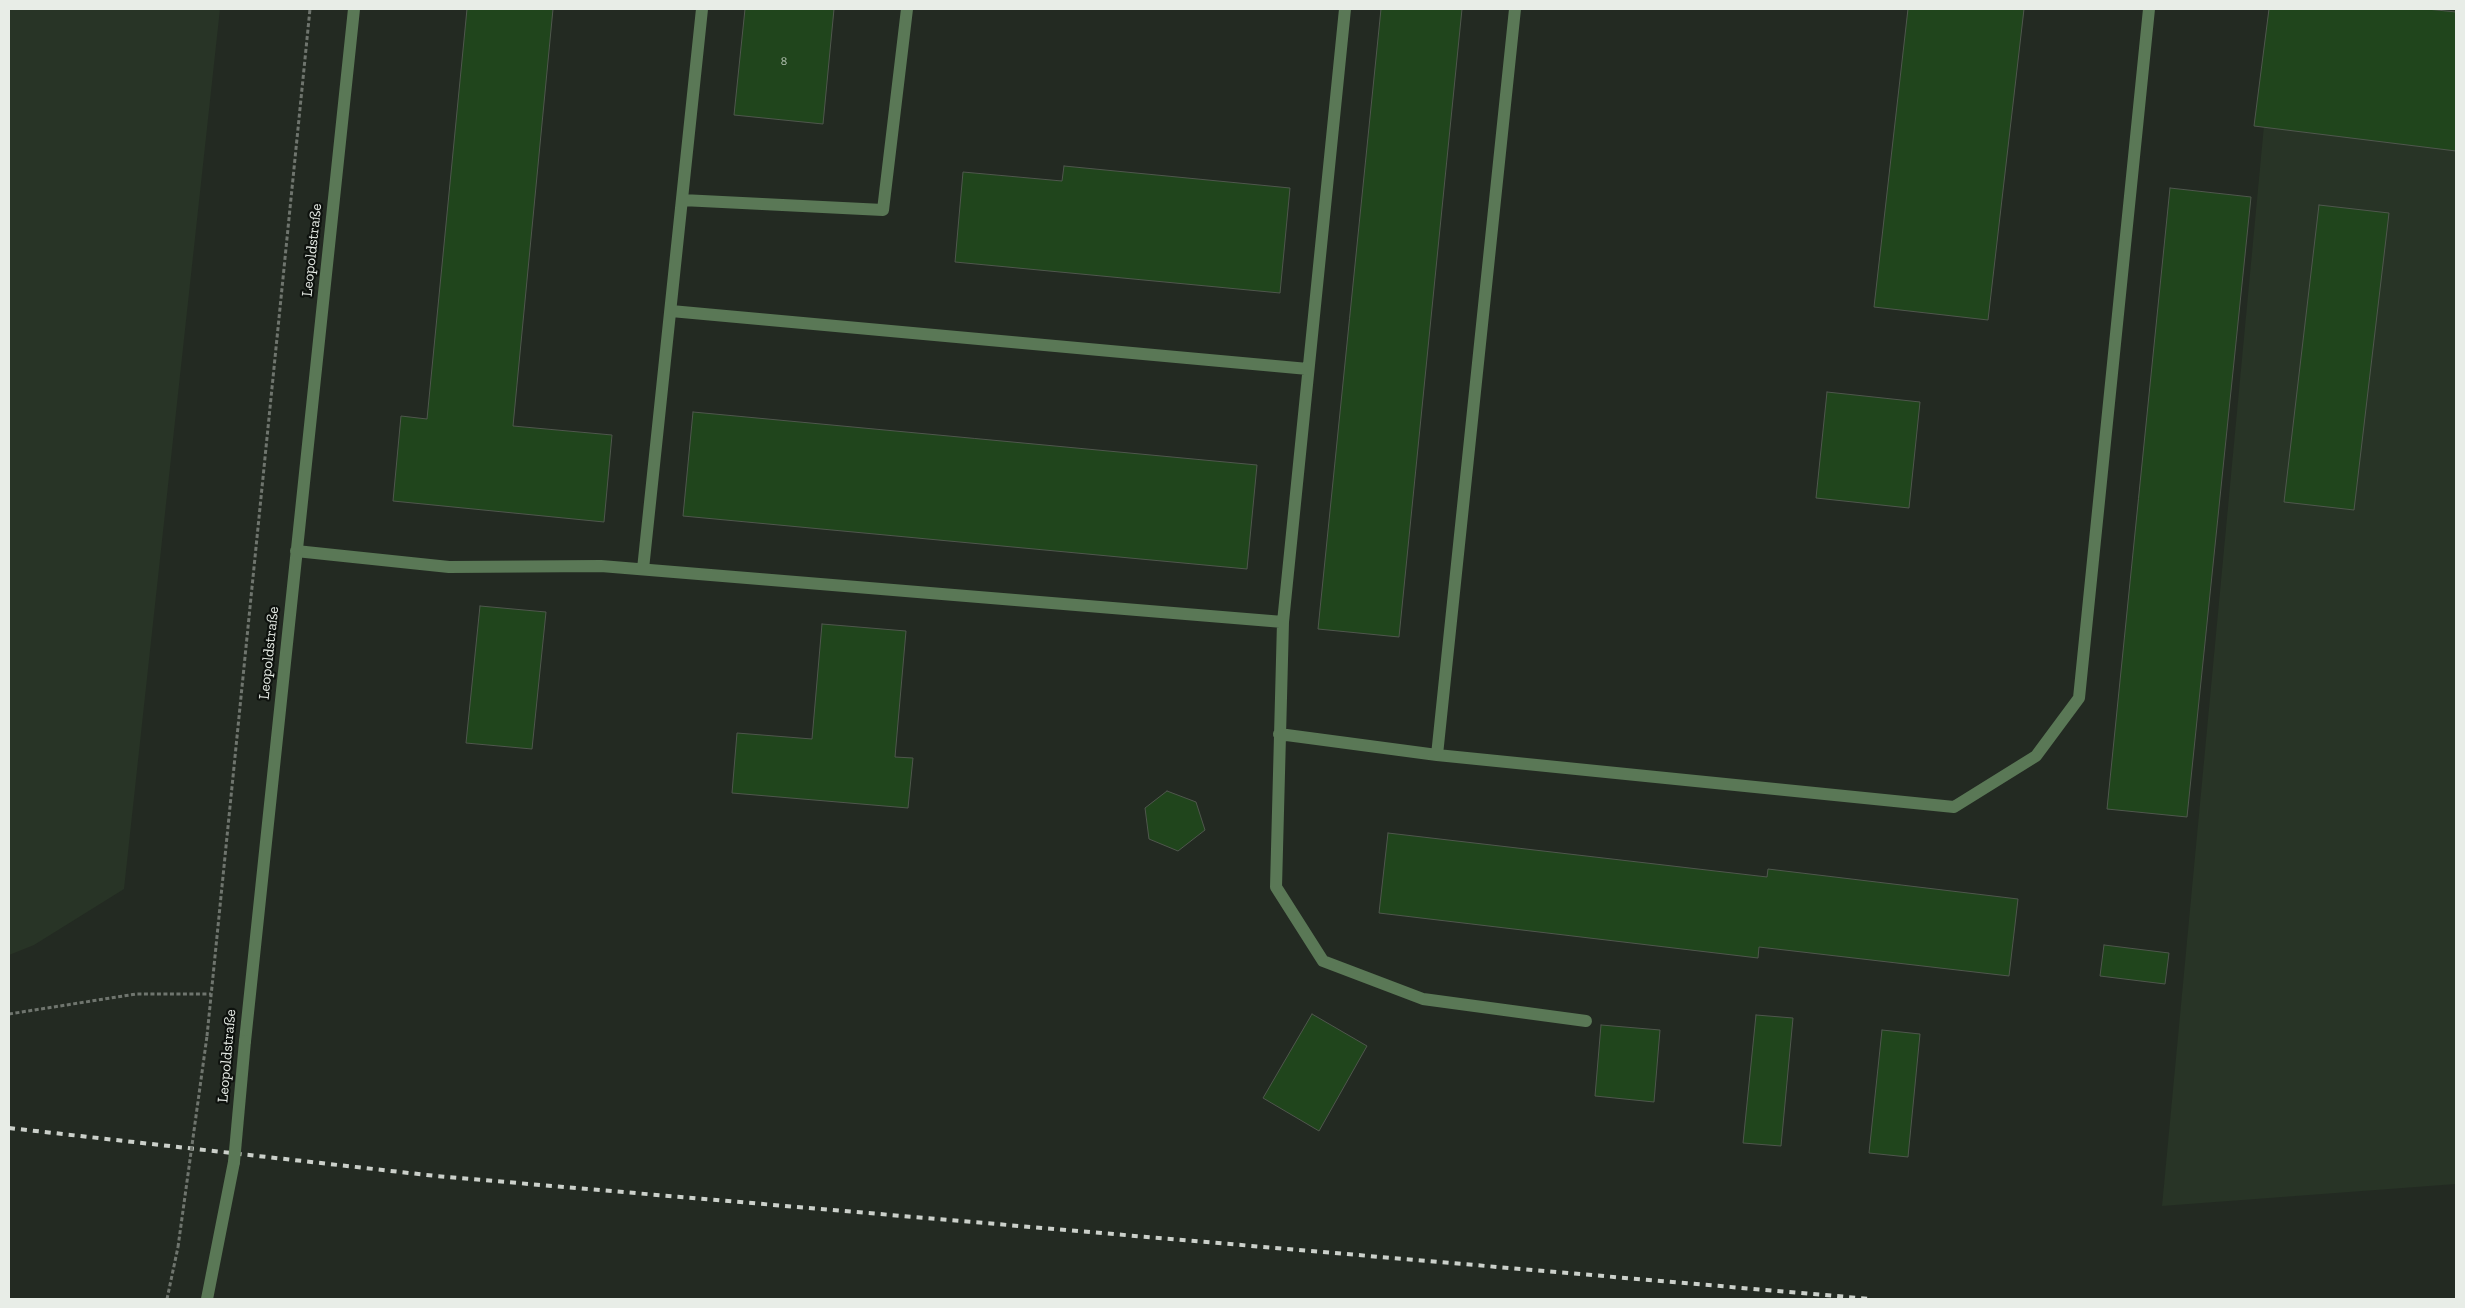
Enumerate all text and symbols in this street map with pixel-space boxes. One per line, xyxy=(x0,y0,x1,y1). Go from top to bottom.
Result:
house number: 8 xyxy=(781,55,787,69)
street label: Leopoldstraße xyxy=(298,203,326,297)
street label: Leopoldstraße xyxy=(255,606,283,700)
street label: Leopoldstraße xyxy=(214,1009,240,1103)

